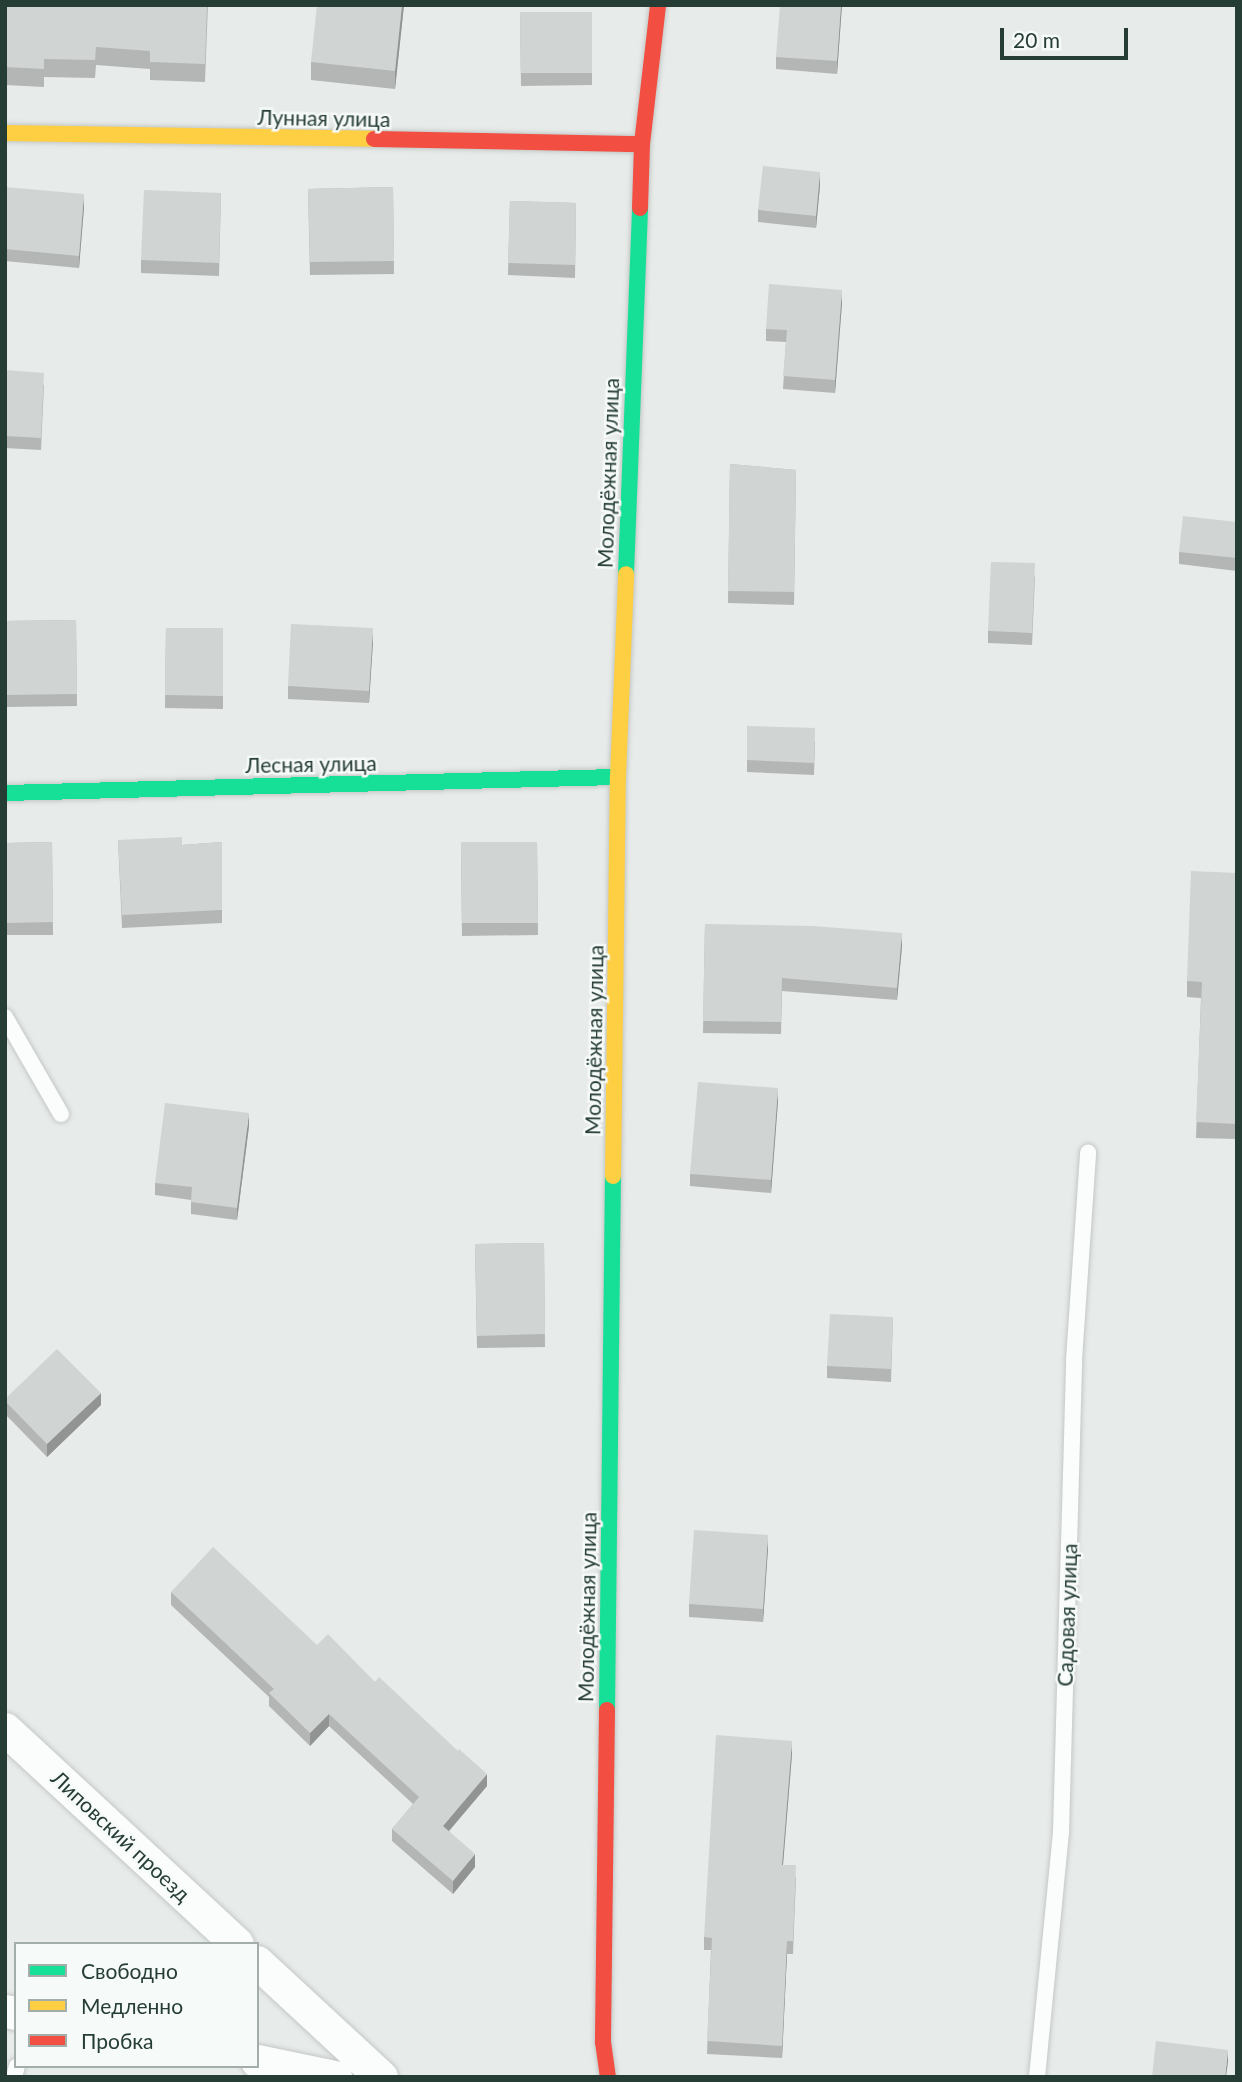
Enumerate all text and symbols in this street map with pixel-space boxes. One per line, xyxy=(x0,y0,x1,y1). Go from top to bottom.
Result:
scale bar xyxy=(1004,14,1132,58)
text: 20 m xyxy=(1013,27,1060,52)
street label: Лунная улица xyxy=(257,104,391,132)
street label: Молодёжная улица xyxy=(592,377,624,569)
street label: Лесная улица xyxy=(245,750,377,778)
street label: Молодёжная улица xyxy=(580,945,608,1135)
street label: Молодёжная улица xyxy=(573,1512,601,1702)
street label: Садовая улица xyxy=(1052,1543,1082,1687)
street label: Липовский проезд xyxy=(46,1765,196,1907)
legend xyxy=(14,1942,259,2068)
text: Свободно xyxy=(81,1958,178,1983)
text: Медленно xyxy=(81,1993,183,2018)
text: Пробка xyxy=(81,2028,154,2053)

